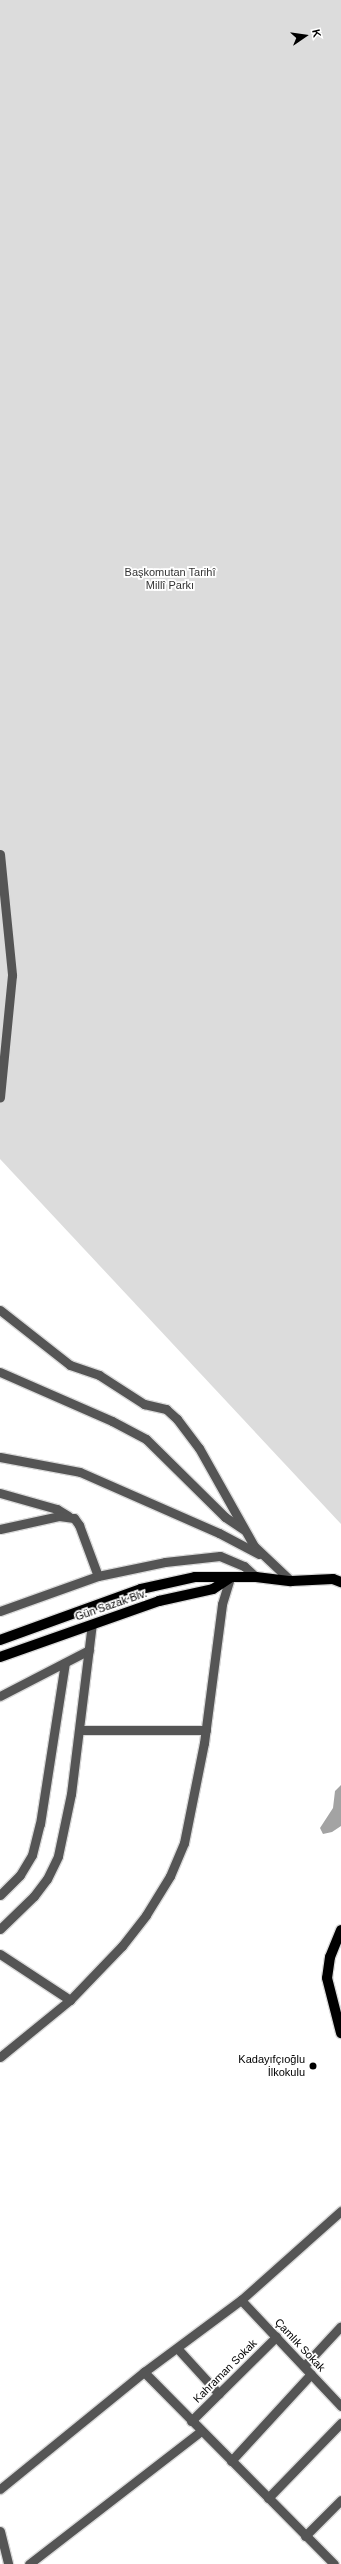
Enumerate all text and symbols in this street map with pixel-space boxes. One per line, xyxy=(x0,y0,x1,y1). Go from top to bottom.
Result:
north arrow xyxy=(285,16,325,56)
text: K xyxy=(310,28,323,39)
park label: Başkomutan Tarihî Millî Parkı xyxy=(124,566,216,592)
street label: Gün Sazak Blv. xyxy=(73,1587,149,1623)
place label: Kadayıfçıoğlu İlkokulu xyxy=(238,2053,305,2079)
marker: Kadayıfçıoğlu İlkokulu xyxy=(308,2061,318,2071)
street label: Çamlık Sokak xyxy=(272,2316,328,2374)
street label: Kahraman Sokak xyxy=(191,2337,259,2405)

